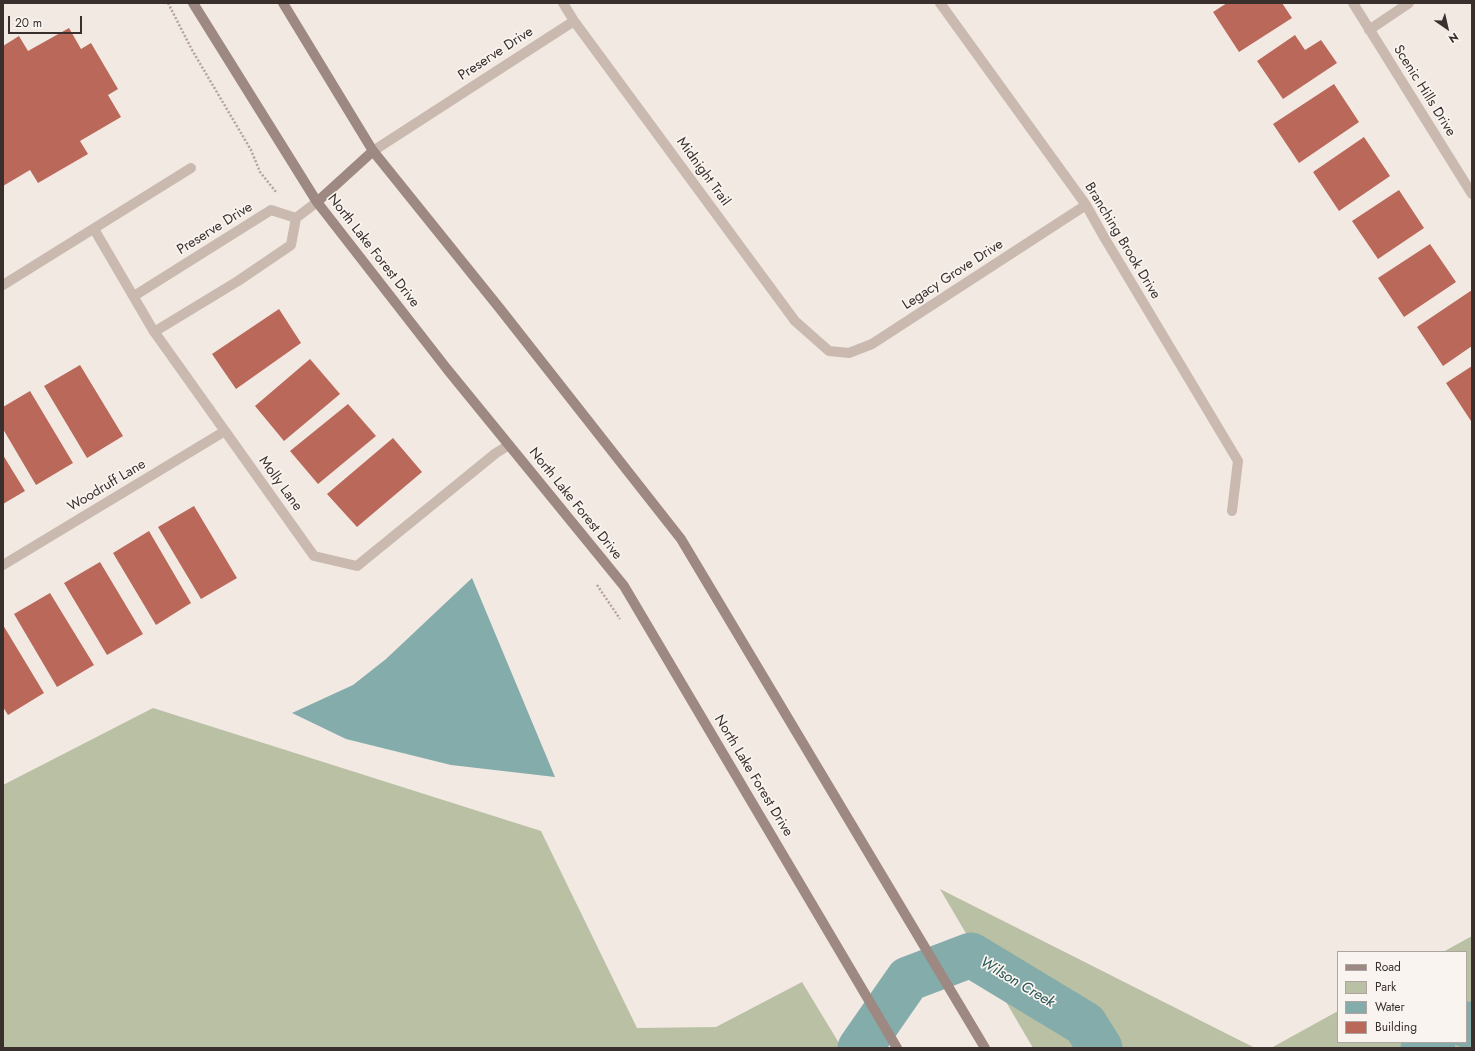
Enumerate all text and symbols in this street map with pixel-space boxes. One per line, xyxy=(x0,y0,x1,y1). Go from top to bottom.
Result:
scale bar xyxy=(10,8,84,34)
north arrow xyxy=(1427,8,1467,48)
text: 20 m xyxy=(15,14,42,32)
street label: Preserve Drive xyxy=(455,24,537,84)
text: N xyxy=(1446,29,1462,47)
street label: Scenic Hills Drive xyxy=(1389,42,1459,140)
street label: Midnight Trail xyxy=(673,134,733,210)
street label: Branching Brook Drive xyxy=(1081,180,1163,302)
street label: North Lake Forest Drive xyxy=(324,191,422,311)
street label: Preserve Drive xyxy=(174,199,256,259)
street label: Legacy Grove Drive xyxy=(900,236,1006,314)
street label: North Lake Forest Drive xyxy=(525,445,625,563)
street label: Molly Lane xyxy=(255,453,305,515)
street label: Woodruff Lane xyxy=(65,456,149,516)
street label: North Lake Forest Drive xyxy=(710,712,796,840)
legend xyxy=(1337,951,1467,1043)
water label: Wilson Creek xyxy=(977,954,1057,1012)
text: Road xyxy=(1375,958,1401,976)
text: Park xyxy=(1375,978,1396,996)
text: Water xyxy=(1375,998,1405,1016)
text: Building xyxy=(1375,1018,1417,1036)

